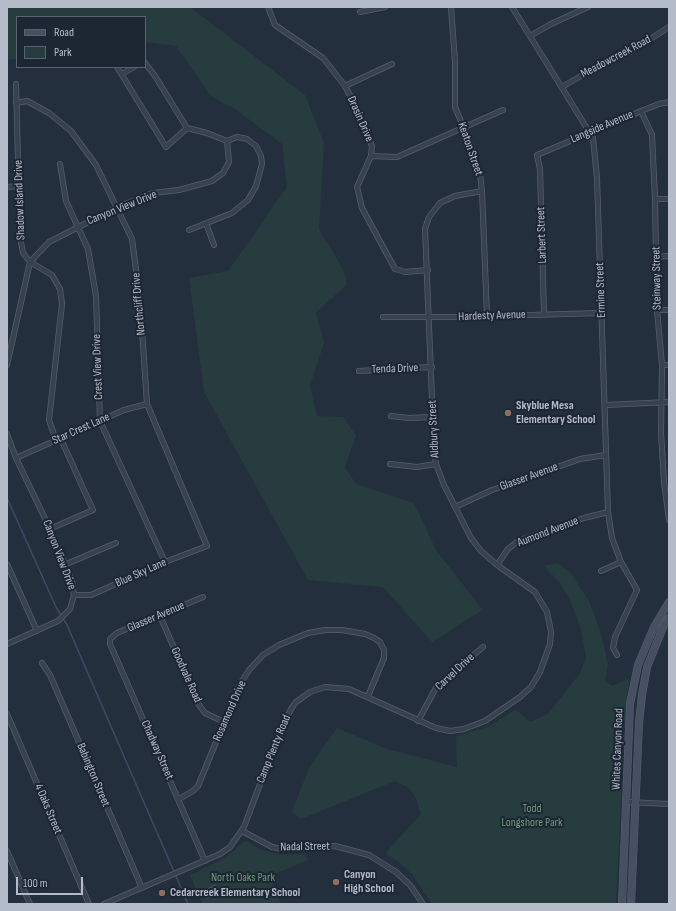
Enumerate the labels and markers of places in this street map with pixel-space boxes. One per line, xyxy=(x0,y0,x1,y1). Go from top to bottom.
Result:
place label: Skyblue Mesa Elementary School xyxy=(516,399,596,427)
marker: Skyblue Mesa Elementary School xyxy=(503,408,513,418)
place label: Canyon High School xyxy=(344,868,394,896)
marker: Canyon High School xyxy=(331,877,341,887)
place label: Cedarcreek Elementary School xyxy=(170,886,300,900)
marker: Cedarcreek Elementary School xyxy=(157,888,167,898)

